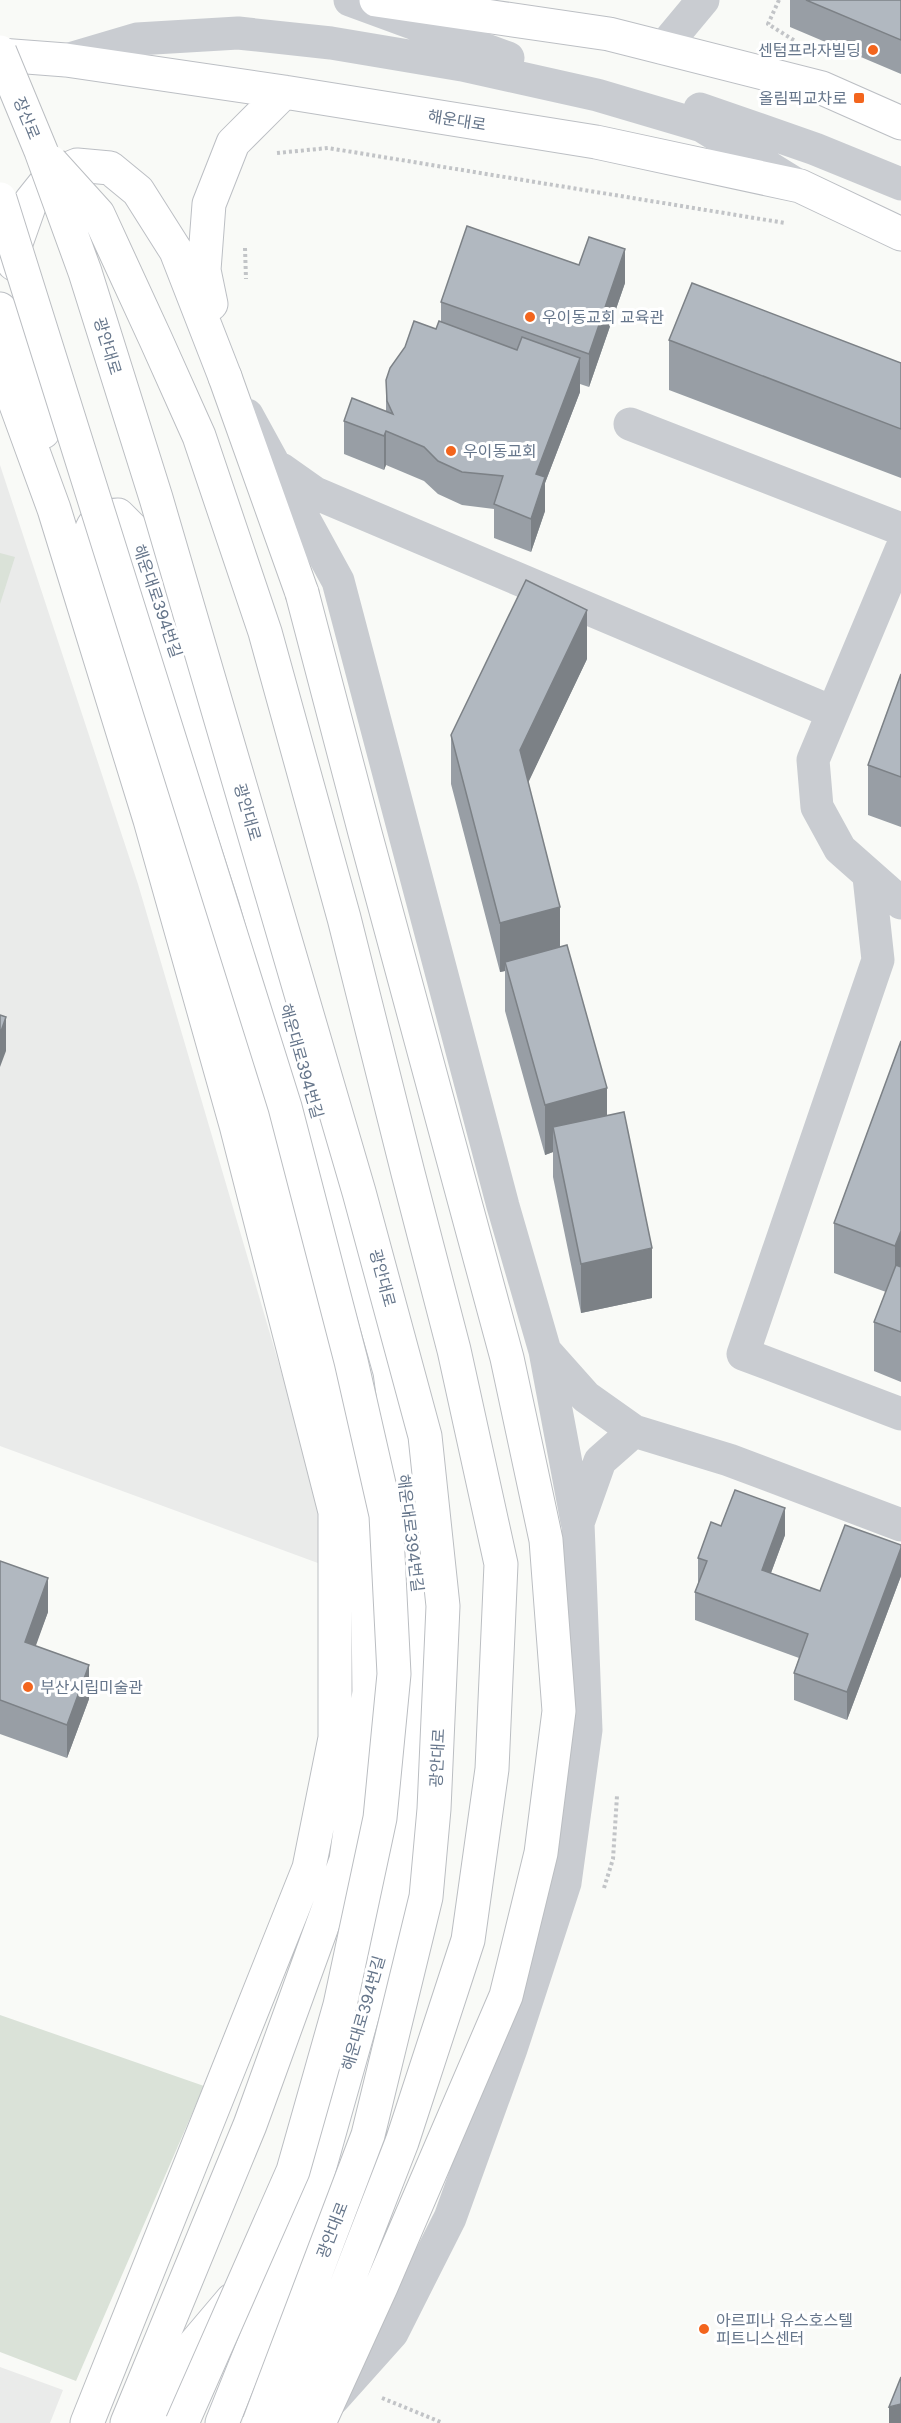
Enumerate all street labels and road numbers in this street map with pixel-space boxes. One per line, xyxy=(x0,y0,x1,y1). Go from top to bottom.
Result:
street label: 장산로 xyxy=(9,94,45,142)
street label: 해운대로 xyxy=(426,106,488,135)
street label: 광안대로 xyxy=(90,315,126,377)
street label: 해운대로394번길 xyxy=(129,542,187,660)
street label: 광안대로 xyxy=(230,781,266,843)
street label: 해운대로394번길 xyxy=(276,1001,328,1121)
street label: 광안대로 xyxy=(366,1247,400,1309)
street label: 해운대로394번길 xyxy=(394,1473,428,1593)
street label: 광안대로 xyxy=(425,1728,449,1788)
street label: 해운대로394번길 xyxy=(337,1953,389,2073)
street label: 광안대로 xyxy=(312,2199,352,2261)

